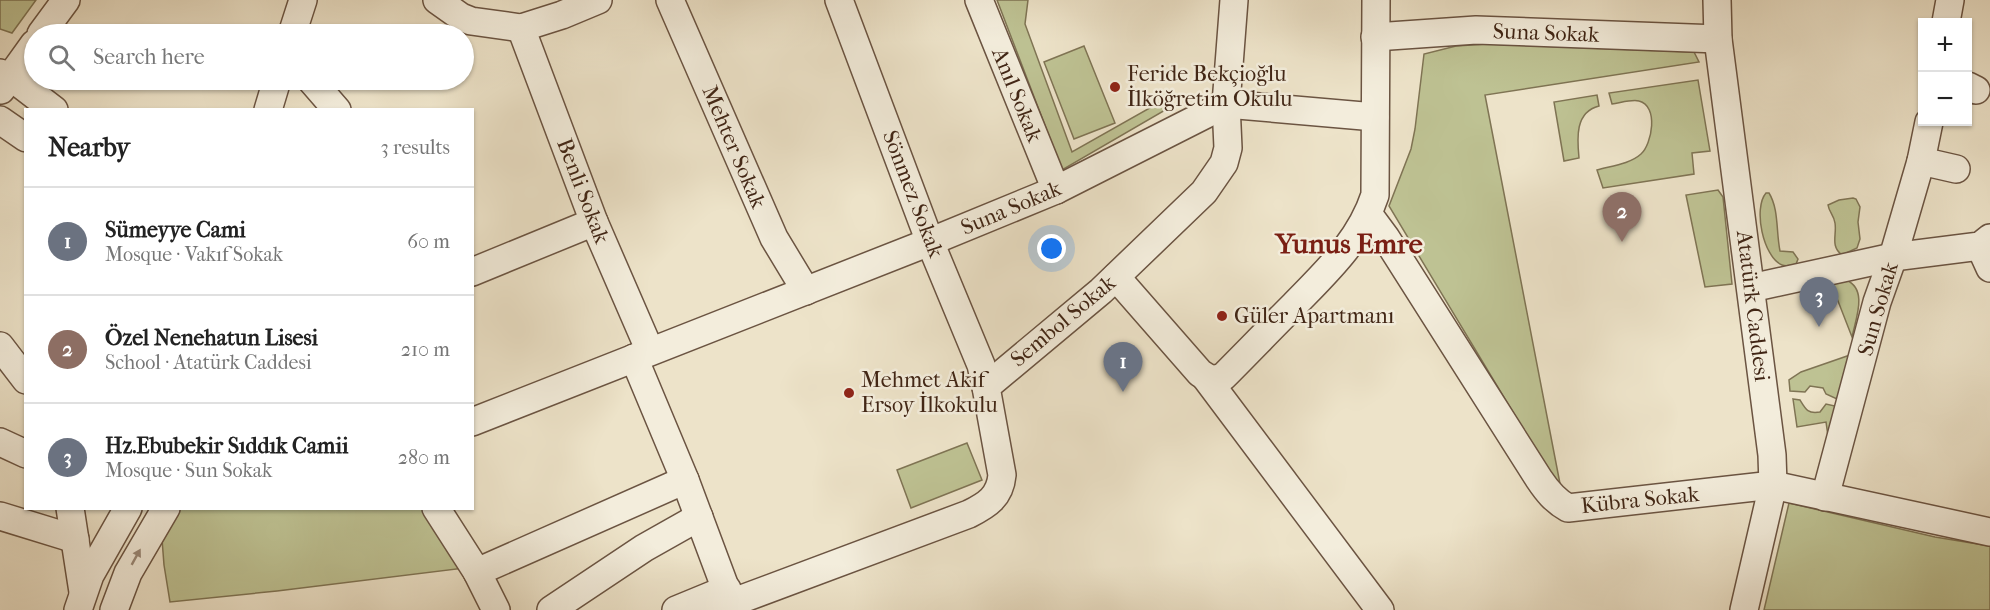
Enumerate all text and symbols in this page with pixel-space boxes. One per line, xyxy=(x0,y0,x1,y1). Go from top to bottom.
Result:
street label: Suna Sokak xyxy=(1492,18,1600,48)
map controls xyxy=(1918,18,1972,126)
button: + xyxy=(1918,18,1972,72)
search box xyxy=(24,24,474,90)
icon: search xyxy=(45,41,78,74)
street label: Anıl Sokak xyxy=(986,43,1048,147)
text: Search here xyxy=(93,44,205,70)
place label: Feride Bekçioğlu İlköğretim Okulu xyxy=(1127,61,1293,112)
button: − xyxy=(1918,72,1972,126)
marker: Feride Bekçioğlu İlköğretim Okulu xyxy=(1108,80,1122,94)
street label: Mehter Sokak xyxy=(696,82,772,213)
street label: Sönmez Sokak xyxy=(877,127,949,262)
text: Nearby xyxy=(48,132,130,163)
street label: Benli Sokak xyxy=(551,135,615,248)
text: 3 results xyxy=(381,136,450,159)
street label: Suna Sokak xyxy=(957,175,1066,241)
pin: 2 xyxy=(1602,192,1642,242)
text: Sümeyye Cami xyxy=(105,217,246,243)
district label: Yunus Emre xyxy=(1273,227,1423,260)
street label: Atatürk Caddesi xyxy=(1731,228,1775,384)
text: 1 xyxy=(64,230,71,253)
text: 60 m xyxy=(407,230,450,253)
your location xyxy=(1037,234,1066,263)
text: Mosque · Vakıf Sokak xyxy=(105,243,283,266)
street label: Sun Sokak xyxy=(1852,258,1904,359)
street label: Sembol Sokak xyxy=(1005,269,1121,372)
pin: 3 xyxy=(1800,278,1838,327)
place label: Güler Apartmanı xyxy=(1234,303,1395,329)
marker: Güler Apartmanı xyxy=(1215,309,1229,323)
text: Özel Nenehatun Lisesi xyxy=(105,325,318,351)
text: 2 xyxy=(62,338,73,361)
text: 210 m xyxy=(401,338,450,361)
pin: 1 xyxy=(1104,342,1142,392)
text: School · Atatürk Caddesi xyxy=(105,351,312,374)
place label: Mehmet Akif Ersoy İlkokulu xyxy=(861,367,998,418)
marker: Mehmet Akif Ersoy İlkokulu xyxy=(842,386,856,400)
text: Hz.Ebubekir Sıddık Camii xyxy=(105,433,348,459)
text: 3 xyxy=(63,446,72,469)
text: 280 m xyxy=(398,446,450,469)
text: Mosque · Sun Sokak xyxy=(105,459,272,482)
street label: Kübra Sokak xyxy=(1580,481,1701,519)
one-way arrow xyxy=(131,549,141,566)

